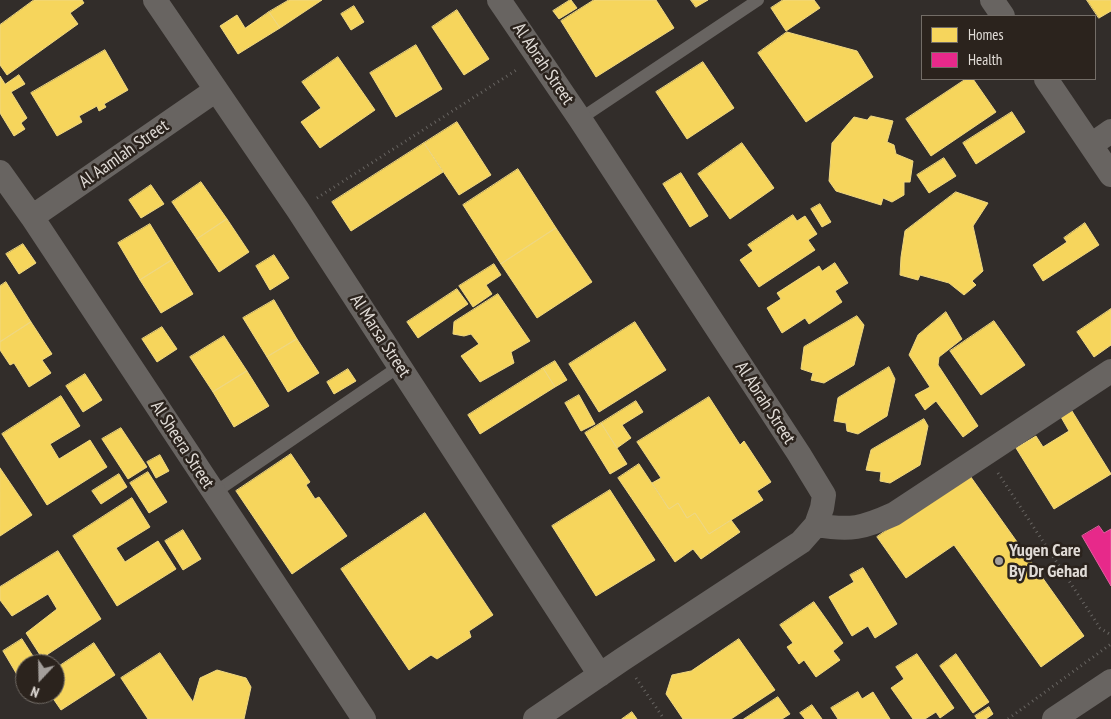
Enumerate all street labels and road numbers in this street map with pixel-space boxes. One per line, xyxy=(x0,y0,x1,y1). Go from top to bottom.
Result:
street label: Al Abrah Street xyxy=(508,19,578,109)
street label: Al Aamlah Street xyxy=(75,115,173,193)
street label: Al Marsa Street xyxy=(345,290,415,382)
street label: Al Abrah Street xyxy=(730,358,800,448)
street label: Al Sheera Street xyxy=(146,397,218,493)

